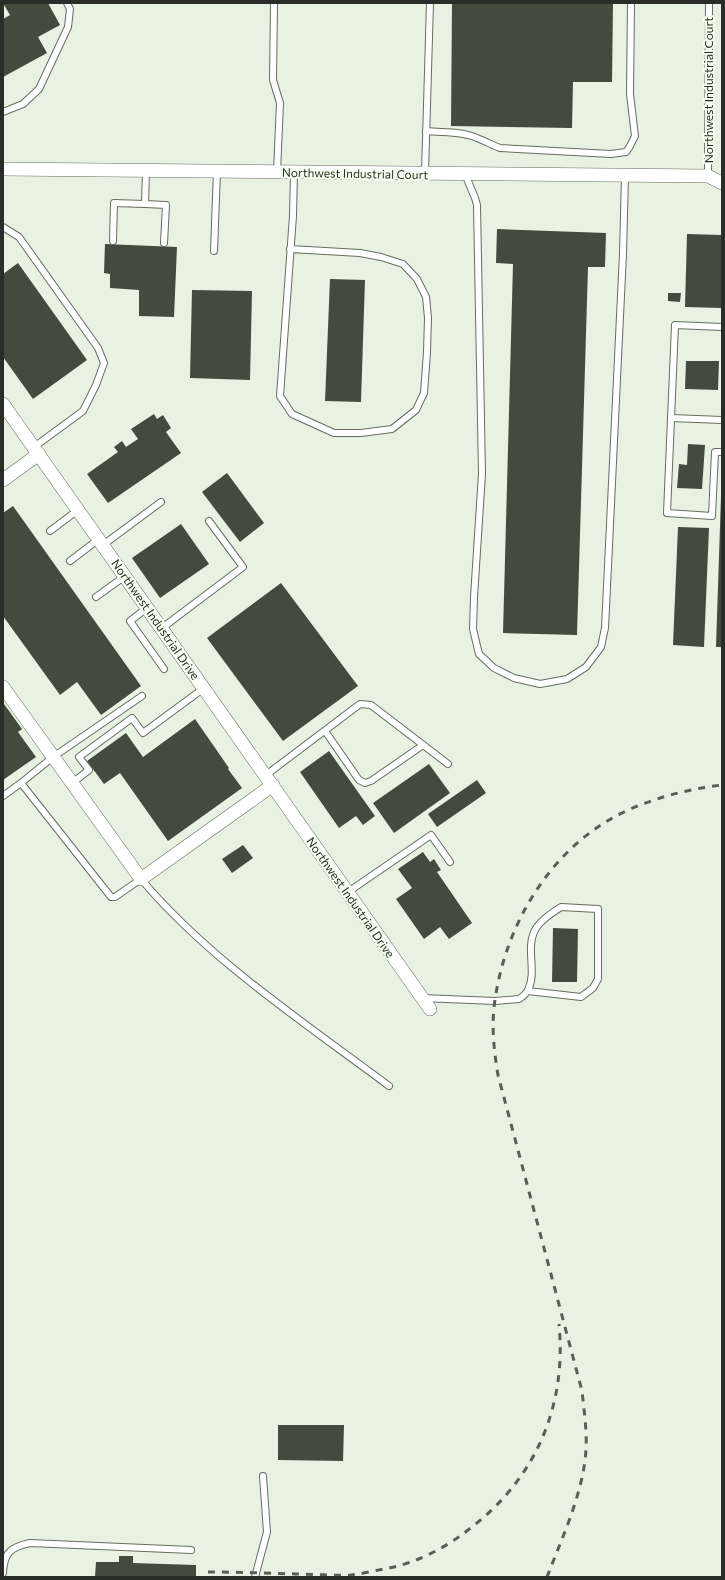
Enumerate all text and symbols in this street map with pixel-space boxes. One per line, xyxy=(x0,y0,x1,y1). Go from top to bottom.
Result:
street label: Northwest Industrial Court xyxy=(701,17,715,163)
street label: Northwest Industrial Court xyxy=(282,165,428,181)
street label: Northwest Industrial Drive xyxy=(109,556,203,682)
street label: Northwest Industrial Drive xyxy=(304,834,398,960)

